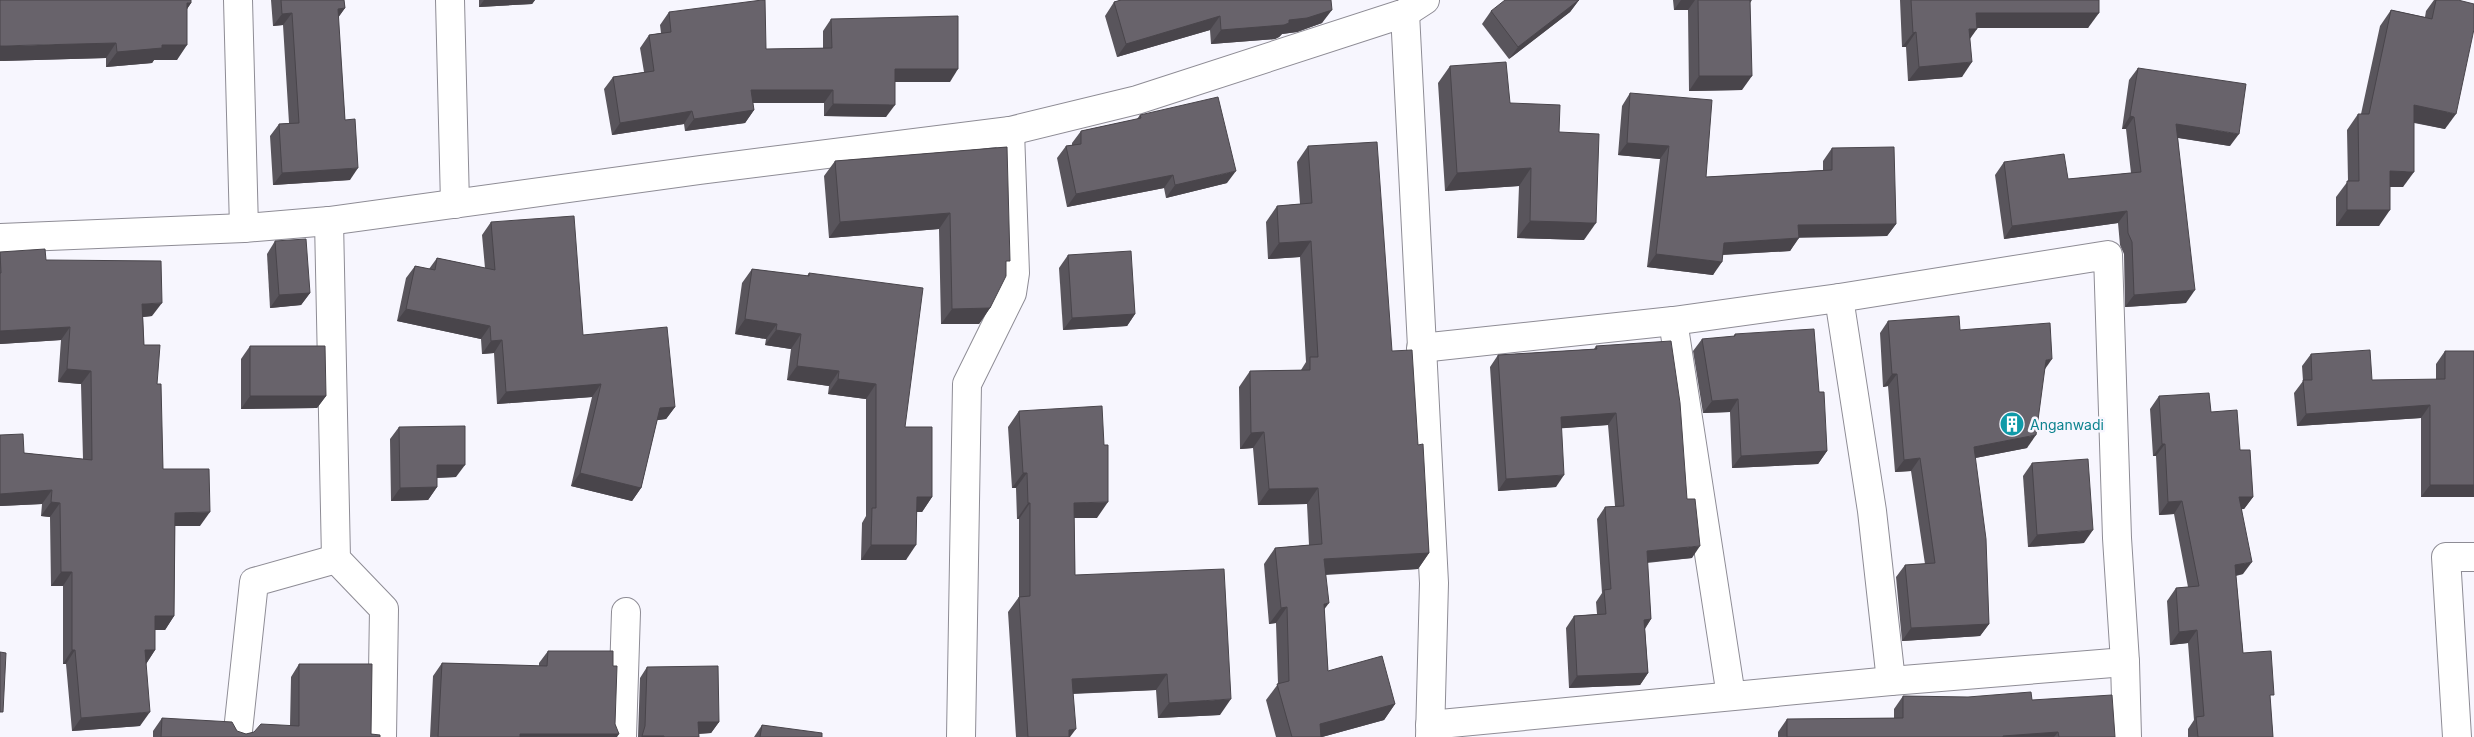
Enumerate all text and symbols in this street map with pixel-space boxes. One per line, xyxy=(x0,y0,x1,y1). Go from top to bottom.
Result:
building icon: Anganwadi xyxy=(1999,411,2025,437)
place label: Anganwadi xyxy=(2030,416,2104,433)

